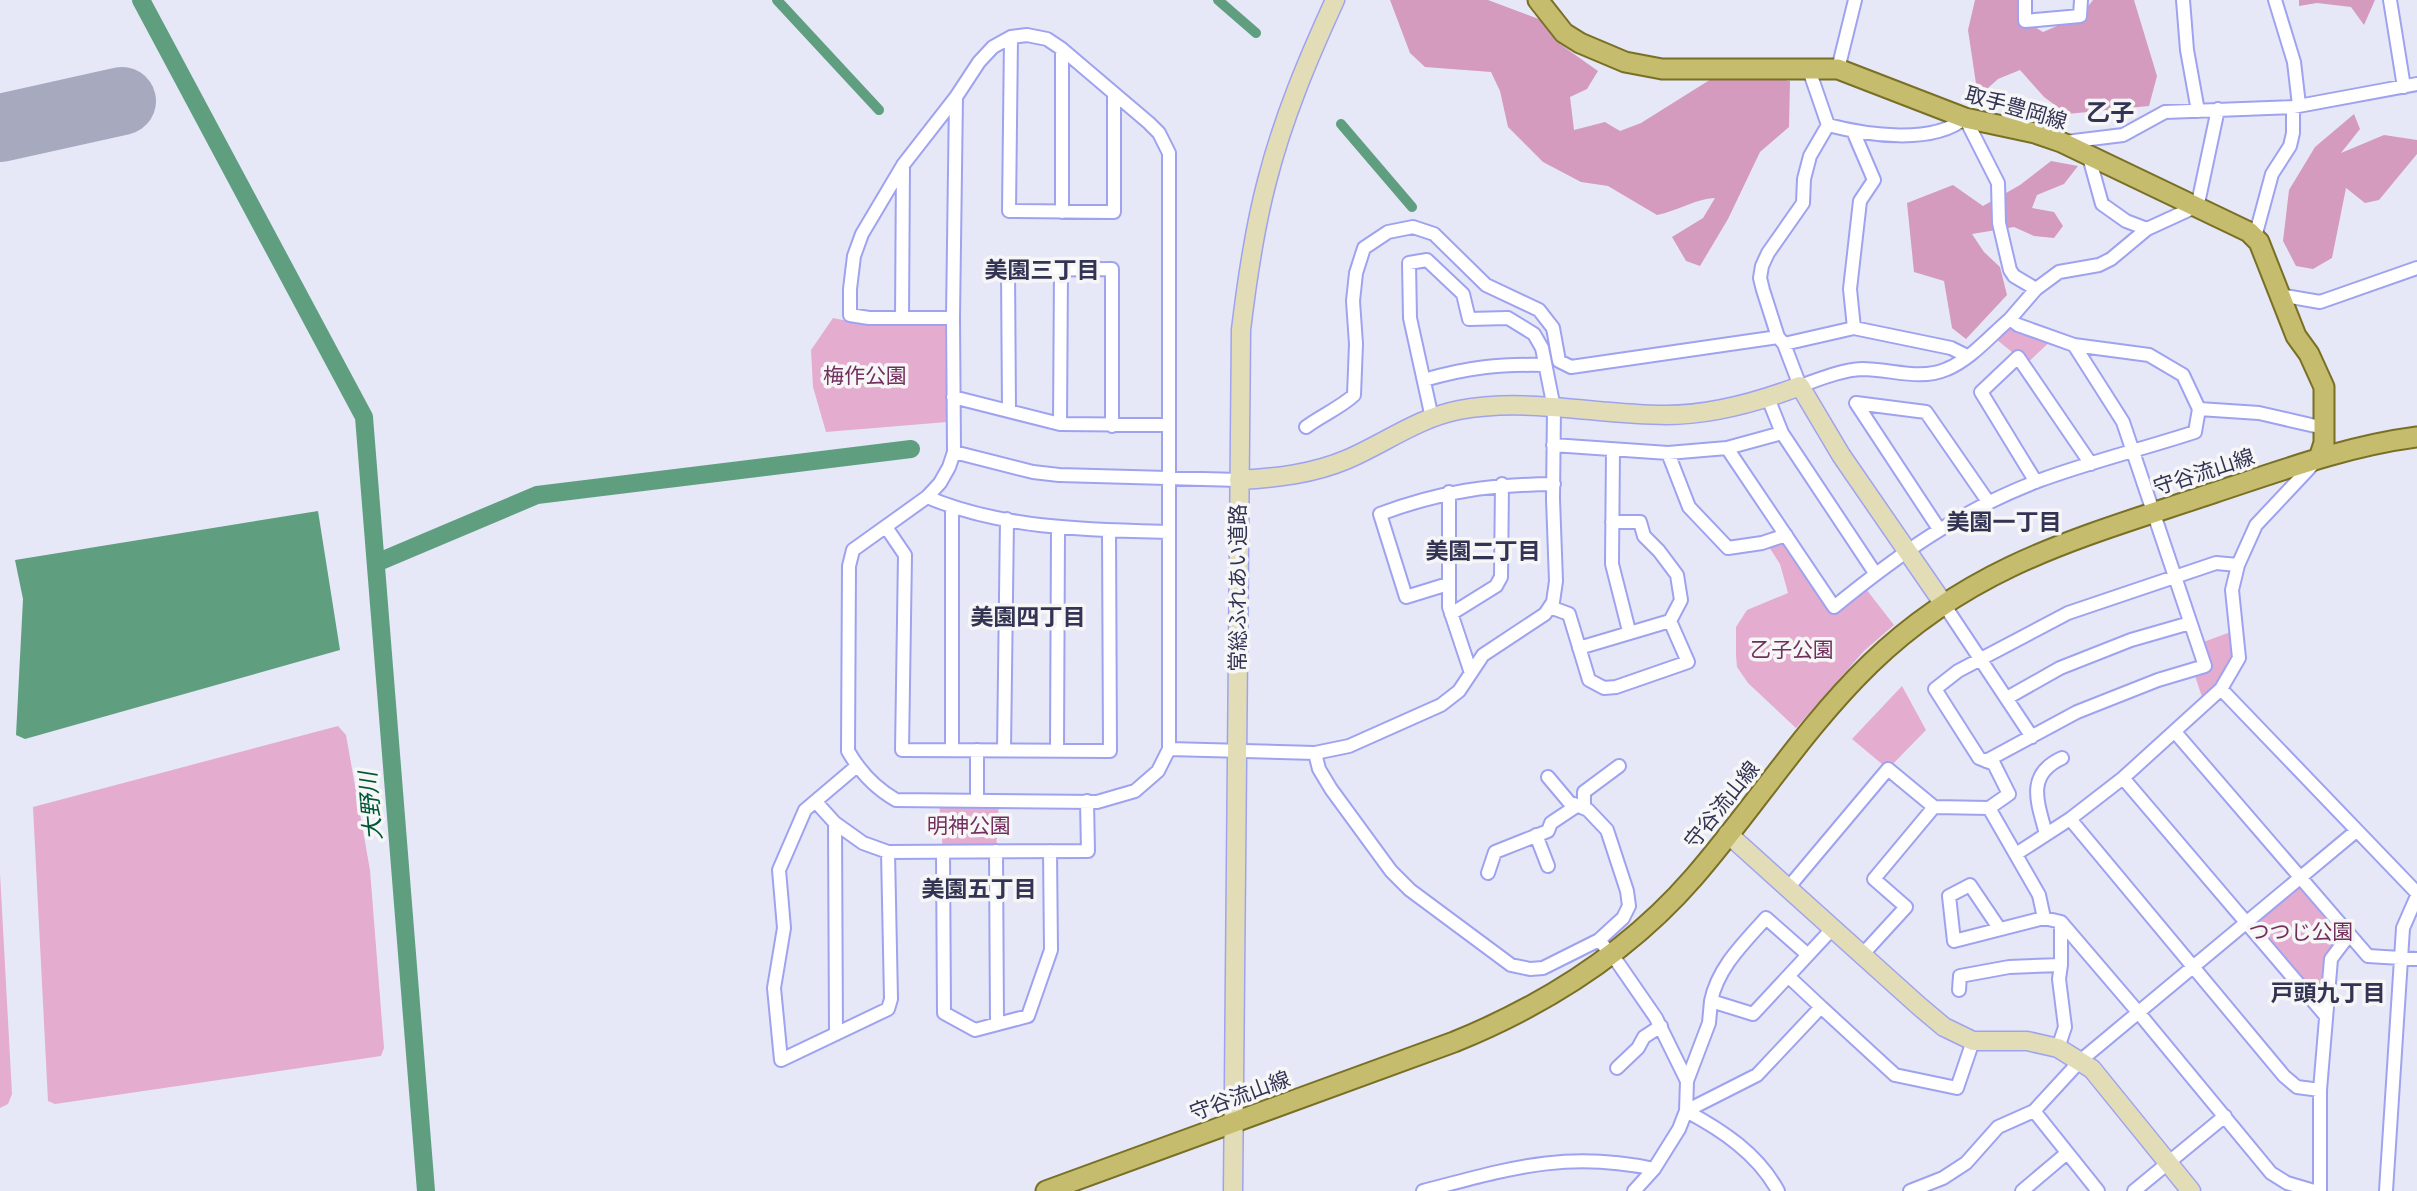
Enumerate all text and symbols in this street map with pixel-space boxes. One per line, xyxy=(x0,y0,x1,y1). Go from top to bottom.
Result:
street label: 取手豊岡線 xyxy=(1962,82,2070,134)
district label: 乙子 xyxy=(2086,99,2134,127)
district label: 美園三丁目 xyxy=(985,257,1100,284)
park label: 梅作公園 xyxy=(823,364,907,388)
street label: 守谷流山線 xyxy=(2150,444,2258,500)
street label: 常総ふれあい道路 xyxy=(1226,504,1250,672)
district label: 美園一丁目 xyxy=(1947,509,2062,536)
district label: 美園二丁目 xyxy=(1426,538,1541,565)
district label: 美園四丁目 xyxy=(971,604,1086,631)
park label: 乙子公園 xyxy=(1750,638,1834,662)
street label: 守谷流山線 xyxy=(1680,757,1764,853)
water label: 大野川 xyxy=(354,767,387,842)
park label: 明神公園 xyxy=(927,814,1011,838)
district label: 美園五丁目 xyxy=(922,876,1037,903)
park label: つつじ公園 xyxy=(2249,920,2354,944)
district label: 戸頭九丁目 xyxy=(2271,980,2386,1007)
street label: 守谷流山線 xyxy=(1187,1067,1293,1125)

